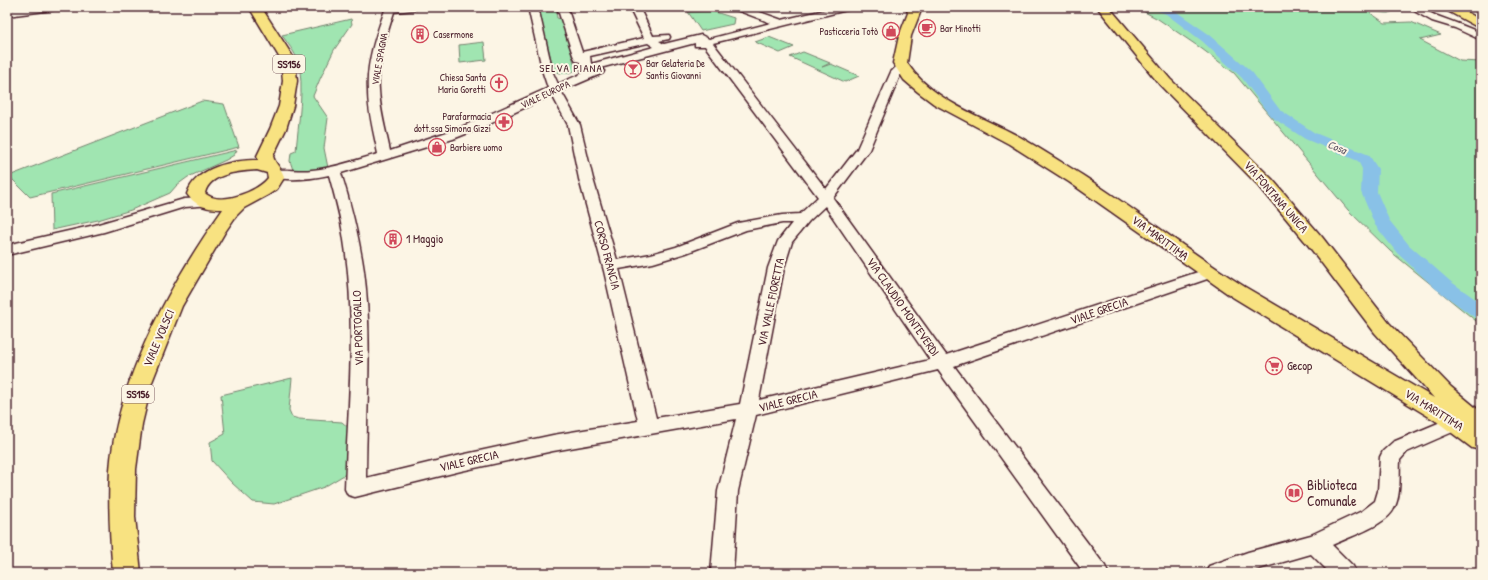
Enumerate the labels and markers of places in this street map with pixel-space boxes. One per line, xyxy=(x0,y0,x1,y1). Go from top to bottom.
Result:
cafe icon: Bar Minotti xyxy=(917,18,937,38)
shop icon: Pasticceria Totò xyxy=(881,21,901,41)
place label: Bar Minotti xyxy=(940,22,981,35)
building icon: Casermone xyxy=(410,24,430,44)
place label: Pasticceria Totò xyxy=(820,25,878,38)
place label: Casermone xyxy=(433,28,473,41)
place label: Bar Gelateria De Santis Giovanni xyxy=(646,57,705,82)
bar icon: Bar Gelateria De Santis Giovanni xyxy=(623,59,643,79)
place label: Chiesa Santa Maria Goretti xyxy=(438,71,486,96)
church icon: Chiesa Santa Maria Goretti xyxy=(489,73,509,93)
place label: Parafarmacia dott.ssa Simona Gizzi xyxy=(414,110,491,135)
pharmacy icon: Parafarmacia dott.ssa Simona Gizzi xyxy=(494,112,514,132)
shop icon: Barbiere uomo xyxy=(427,137,447,157)
place label: Barbiere uomo xyxy=(450,141,502,154)
building icon: 1 Maggio xyxy=(383,229,403,249)
place label: 1 Maggio xyxy=(406,230,443,247)
supermarket icon: Gecop xyxy=(1264,356,1284,376)
place label: Gecop xyxy=(1287,357,1312,374)
place label: Biblioteca Comunale xyxy=(1307,475,1357,510)
library icon: Biblioteca Comunale xyxy=(1284,483,1304,503)

